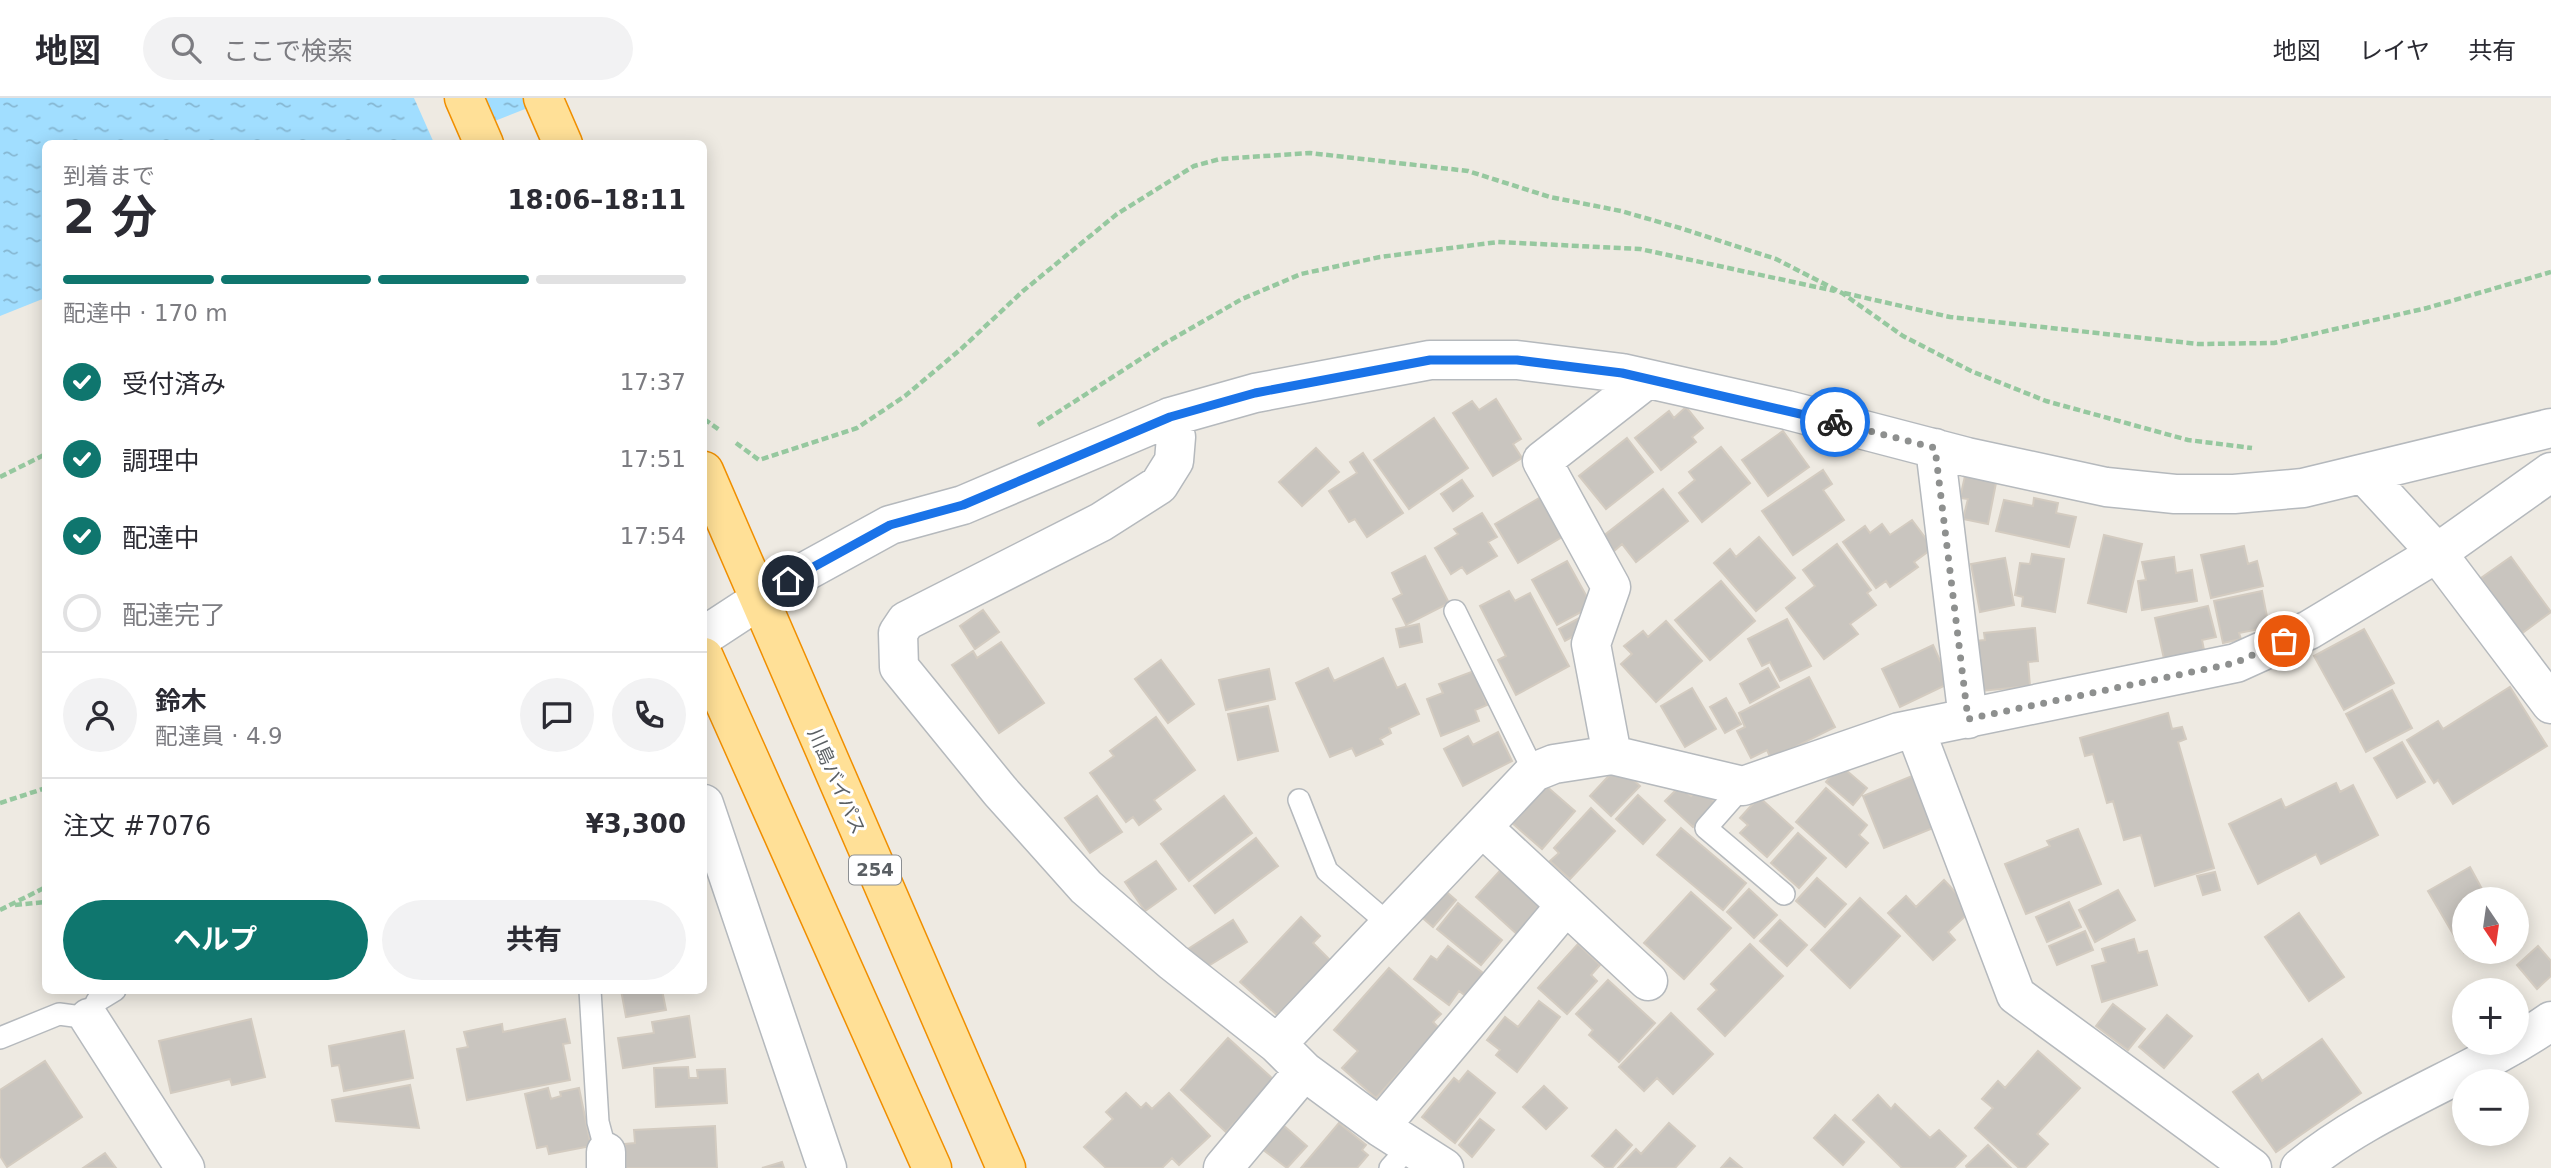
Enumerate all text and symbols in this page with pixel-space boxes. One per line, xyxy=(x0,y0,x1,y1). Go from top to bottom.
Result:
search box xyxy=(143,17,633,80)
icon: search xyxy=(167,29,205,67)
text: 地図 xyxy=(35,31,101,70)
text: ここで検索 xyxy=(223,36,353,66)
text: 地図 xyxy=(2273,37,2321,65)
text: レイヤ xyxy=(2359,37,2430,65)
text: 共有 xyxy=(2468,37,2516,65)
text: 到着まで xyxy=(63,163,155,189)
text: 18:06–18:11 xyxy=(507,185,686,215)
text: 2 分 xyxy=(63,190,157,244)
text: 配達中 · 170 m xyxy=(63,300,228,326)
icon: check xyxy=(63,363,101,401)
text: 受付済み xyxy=(122,369,226,399)
text: 17:37 xyxy=(620,369,686,395)
courier xyxy=(1800,387,1870,457)
icon: bike xyxy=(1816,403,1854,441)
icon: check xyxy=(63,440,101,478)
text: 調理中 xyxy=(122,446,200,476)
text: 17:51 xyxy=(620,446,686,472)
icon: check xyxy=(63,517,101,555)
text: 配達中 xyxy=(122,523,200,553)
text: 17:54 xyxy=(620,523,686,549)
pin xyxy=(758,551,818,611)
icon: home xyxy=(769,562,807,600)
text: 配達完了 xyxy=(122,600,226,630)
pin xyxy=(2254,611,2314,671)
icon: bag xyxy=(2265,622,2303,660)
button: person xyxy=(63,678,137,752)
button: chat xyxy=(520,678,594,752)
button: phone xyxy=(612,678,686,752)
text: 鈴木 xyxy=(155,686,207,716)
text: 配達員 · 4.9 xyxy=(155,723,283,749)
street label: 川島バイパス xyxy=(804,725,870,837)
text: ¥3,300 xyxy=(586,809,686,839)
text: 注文 #7076 xyxy=(63,811,211,841)
road number: 254 xyxy=(849,856,901,884)
north arrow xyxy=(2452,887,2529,964)
map controls xyxy=(2452,887,2529,1146)
button: ヘルプ xyxy=(63,900,368,980)
button: 共有 xyxy=(382,900,686,980)
button: + xyxy=(2452,978,2529,1055)
button: − xyxy=(2452,1069,2529,1146)

